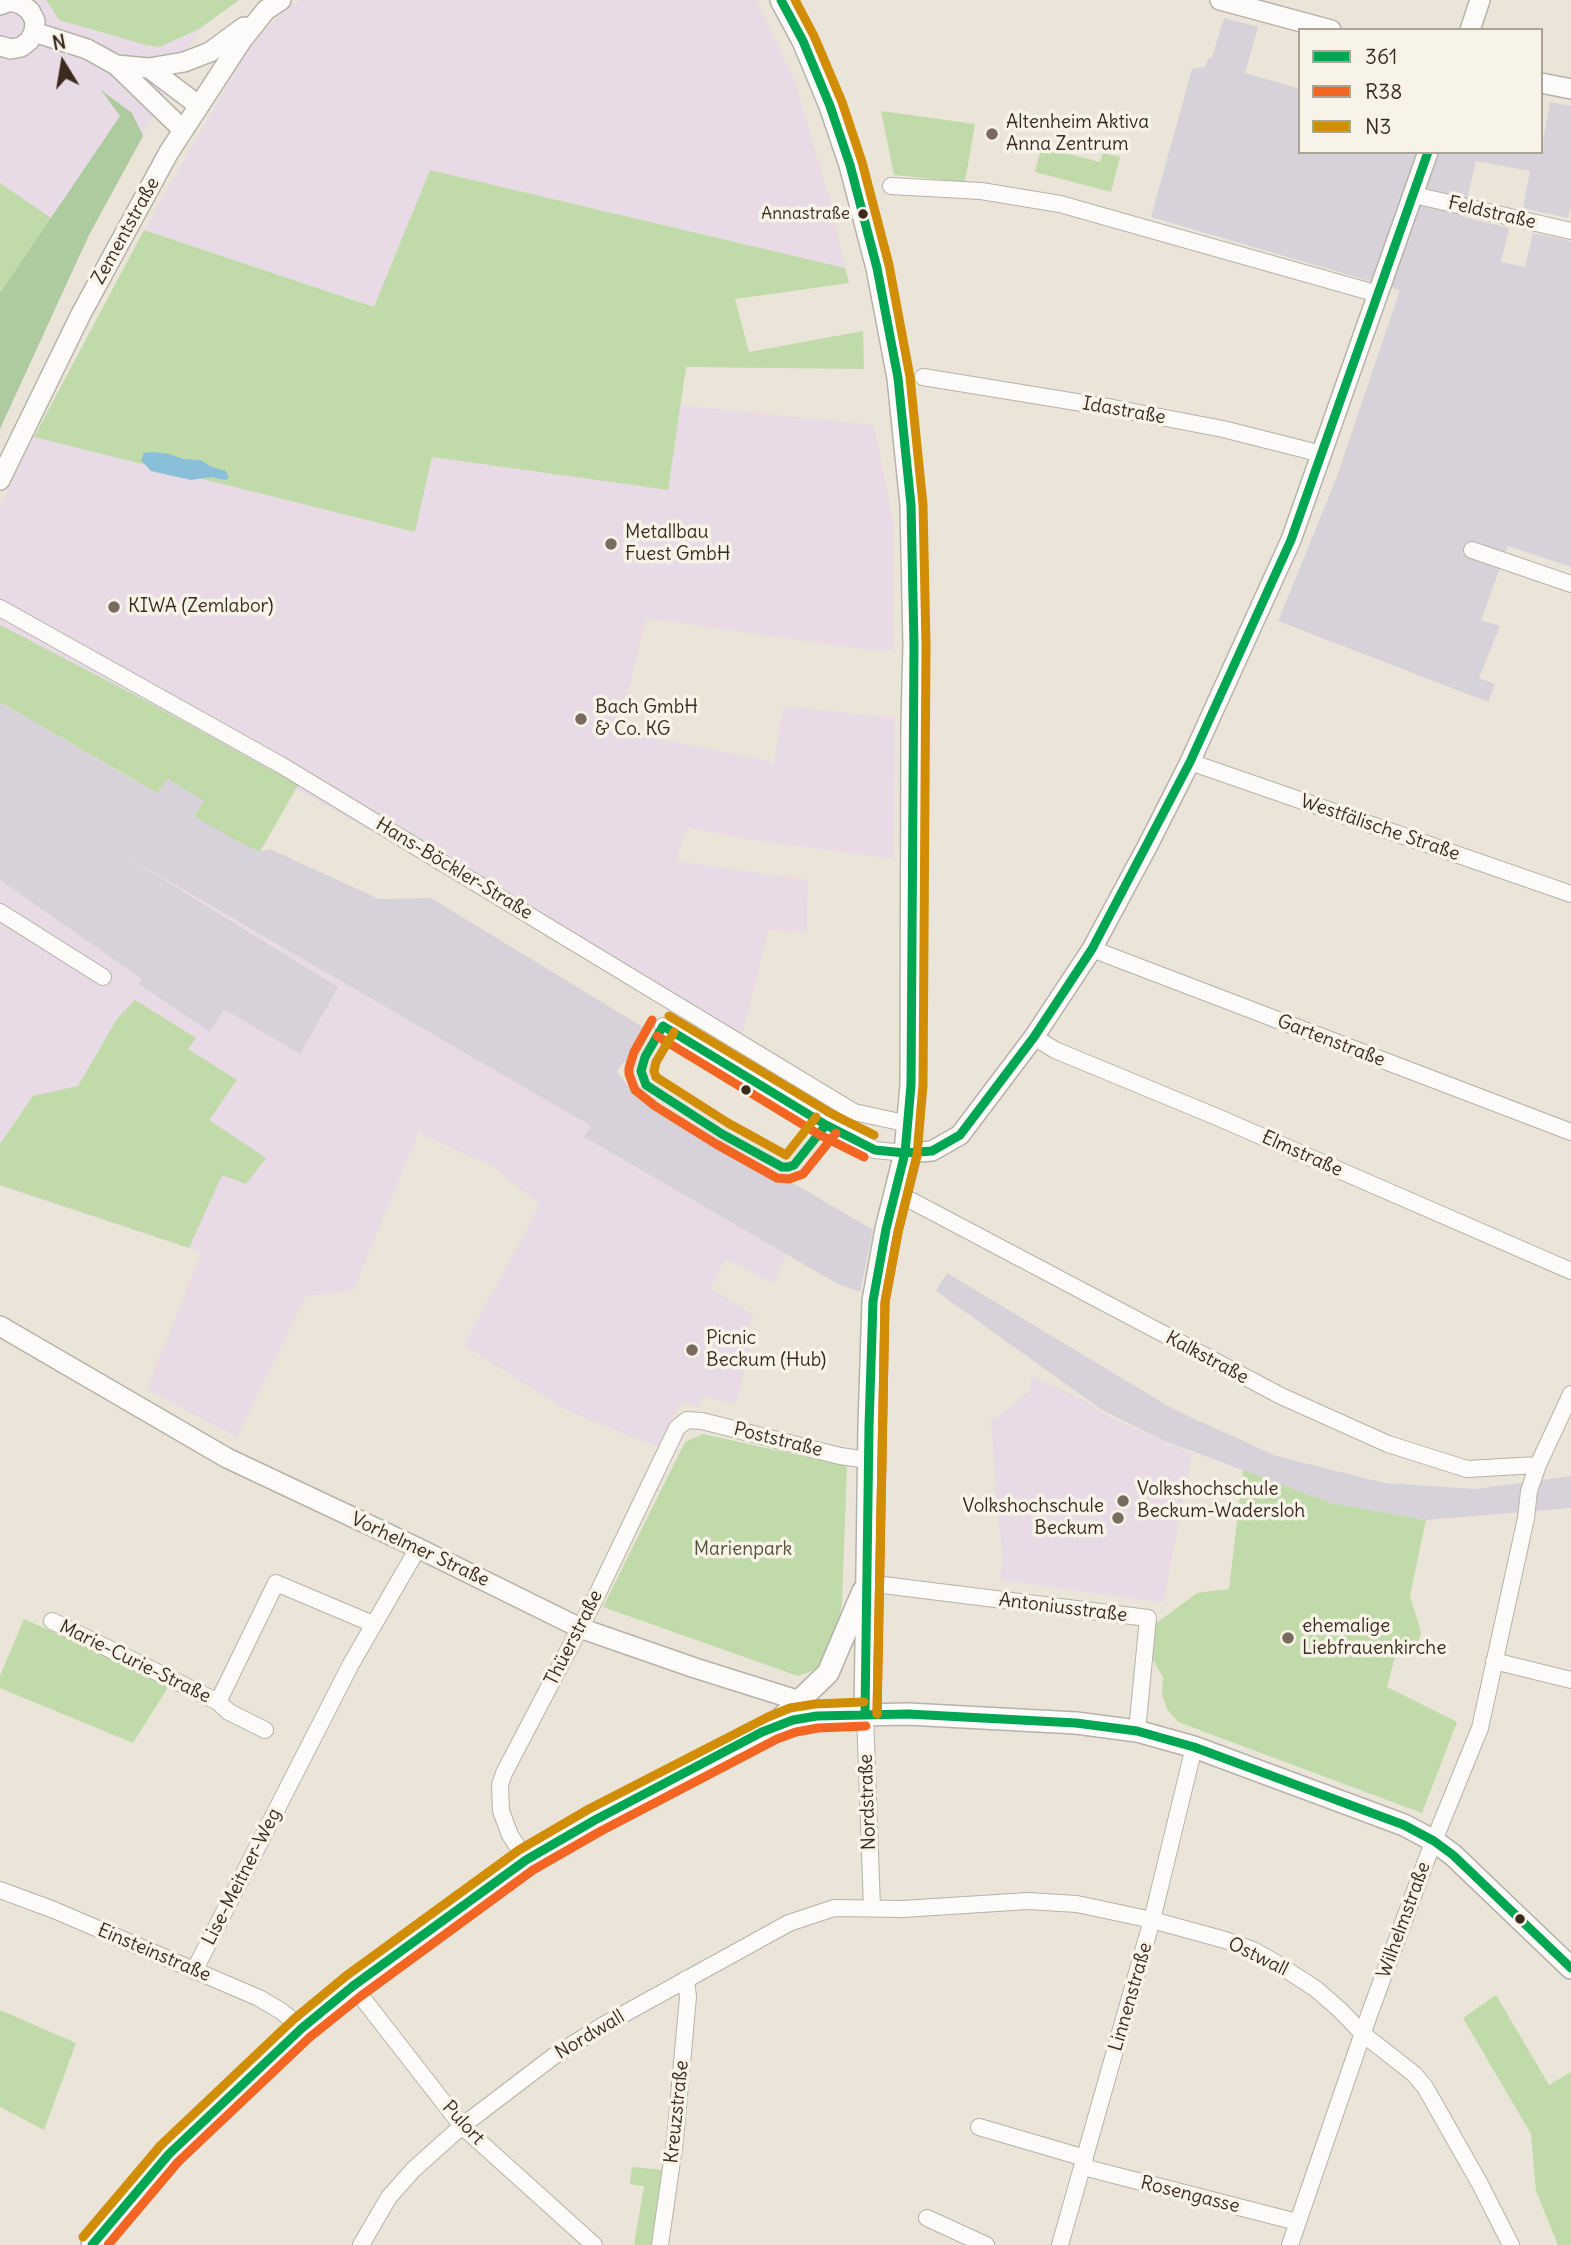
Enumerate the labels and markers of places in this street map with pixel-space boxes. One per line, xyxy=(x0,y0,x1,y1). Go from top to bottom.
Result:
place label: Altenheim Aktiva Anna Zentrum xyxy=(1006,112,1149,156)
marker: Altenheim Aktiva Anna Zentrum xyxy=(984,126,1000,142)
place label: Annastraße xyxy=(761,204,850,224)
marker: Annastraße xyxy=(856,207,870,221)
place label: Metallbau Fuest GmbH xyxy=(625,522,730,566)
marker: Metallbau Fuest GmbH xyxy=(603,536,619,552)
place label: KIWA (Zemlabor) xyxy=(128,596,274,618)
marker: KIWA (Zemlabor) xyxy=(106,599,122,615)
place label: Bach GmbH & Co. KG xyxy=(595,697,698,741)
marker: Bach GmbH & Co. KG xyxy=(573,711,589,727)
unlabelled marker xyxy=(739,1083,753,1097)
place label: Picnic Beckum (Hub) xyxy=(706,1328,826,1372)
marker: Picnic Beckum (Hub) xyxy=(684,1342,700,1358)
place label: Volkshochschule Beckum-Wadersloh xyxy=(1137,1479,1305,1523)
marker: Volkshochschule Beckum-Wadersloh xyxy=(1115,1493,1131,1509)
place label: Volkshochschule Beckum xyxy=(963,1496,1104,1540)
marker: Volkshochschule Beckum xyxy=(1110,1510,1126,1526)
place label: ehemalige Liebfrauenkirche xyxy=(1302,1616,1446,1660)
marker: ehemalige Liebfrauenkirche xyxy=(1280,1630,1296,1646)
unlabelled marker xyxy=(1513,1912,1527,1926)

